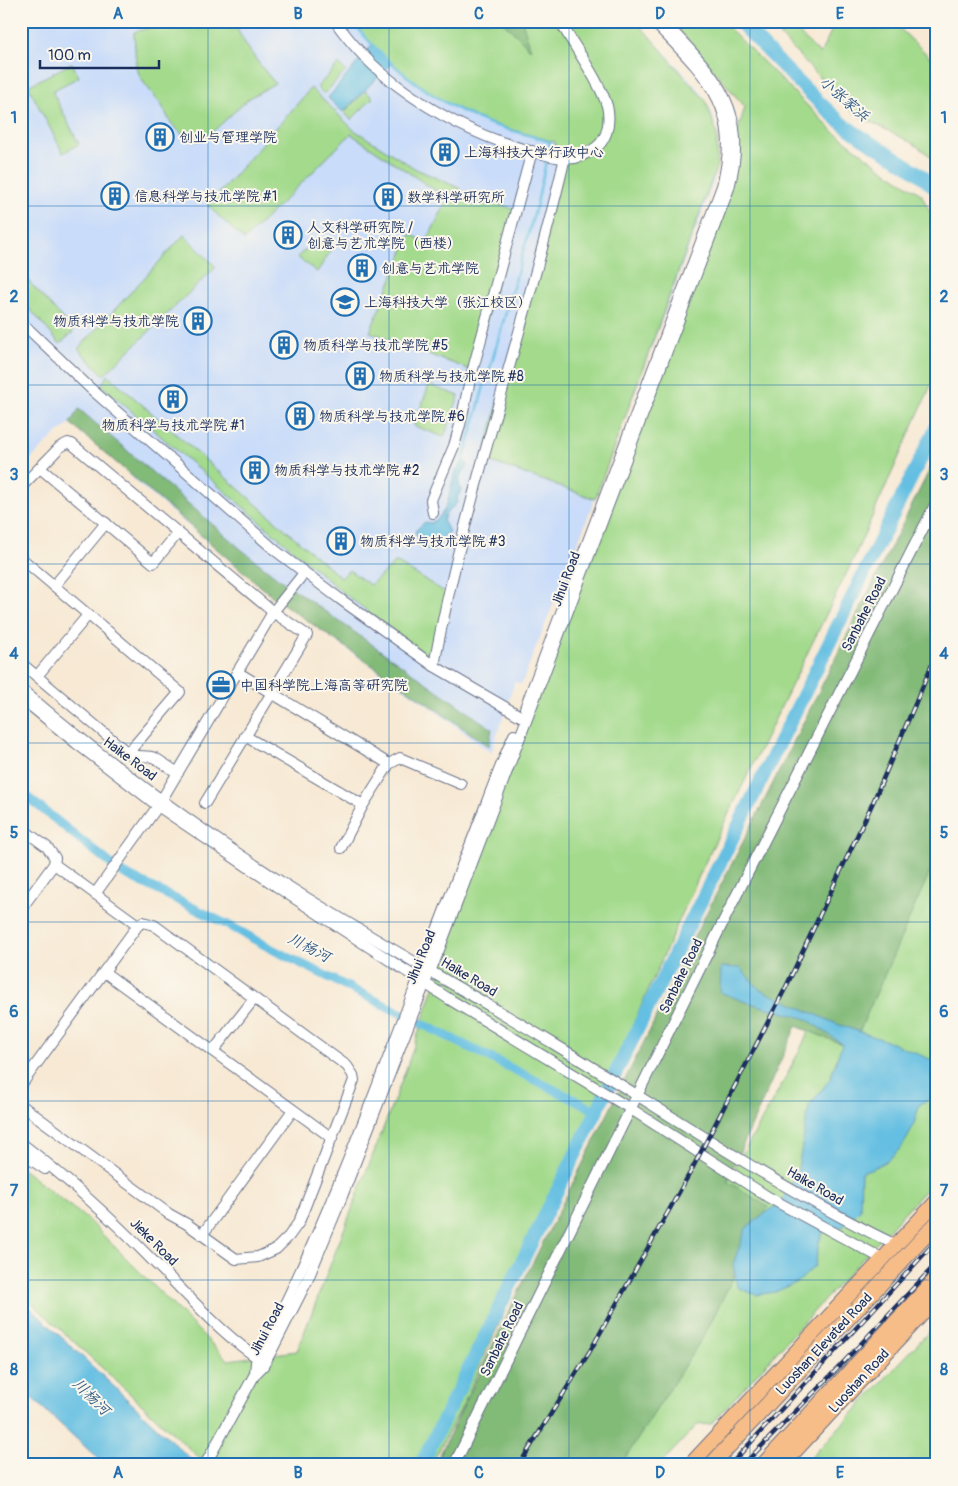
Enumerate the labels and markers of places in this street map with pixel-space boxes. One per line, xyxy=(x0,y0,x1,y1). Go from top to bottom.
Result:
building icon: 创业与管理学院 xyxy=(145,122,175,152)
place label: 创业与管理学院 xyxy=(179,129,277,146)
building icon: 上海科技大学行政中心 xyxy=(430,137,460,167)
place label: 上海科技大学行政中心 xyxy=(464,144,604,161)
building icon: 信息科学与技术学院 #1 xyxy=(100,181,130,211)
building icon: 数学科学研究所 xyxy=(373,182,403,212)
place label: 信息科学与技术学院 #1 xyxy=(134,188,277,205)
place label: 数学科学研究所 xyxy=(407,189,505,206)
place label: 人文科学研究院 / 创意与艺术学院（西楼） xyxy=(307,219,461,252)
building icon: 人文科学研究院 / 创意与艺术学院（西楼） xyxy=(273,220,303,250)
building icon: 创意与艺术学院 xyxy=(347,253,377,283)
place label: 创意与艺术学院 xyxy=(381,260,479,277)
school or university icon: 上海科技大学（张江校区） xyxy=(330,287,360,317)
place label: 上海科技大学（张江校区） xyxy=(364,294,532,311)
building icon: 物质科学与技术学院 xyxy=(183,306,213,336)
place label: 物质科学与技术学院 xyxy=(53,313,179,330)
building icon: 物质科学与技术学院 #5 xyxy=(269,330,299,360)
place label: 物质科学与技术学院 #5 xyxy=(303,337,448,354)
building icon: 物质科学与技术学院 #8 xyxy=(345,361,375,391)
place label: 物质科学与技术学院 #8 xyxy=(379,368,524,385)
building icon: 物质科学与技术学院 #1 xyxy=(158,384,188,414)
building icon: 物质科学与技术学院 #6 xyxy=(285,401,315,431)
place label: 物质科学与技术学院 #6 xyxy=(319,408,465,425)
place label: 物质科学与技术学院 #1 xyxy=(101,417,245,434)
building icon: 物质科学与技术学院 #2 xyxy=(240,455,270,485)
place label: 物质科学与技术学院 #2 xyxy=(274,462,420,479)
building icon: 物质科学与技术学院 #3 xyxy=(326,526,356,556)
place label: 物质科学与技术学院 #3 xyxy=(360,533,506,550)
office icon: 中国科学院上海高等研究院 xyxy=(206,670,236,700)
place label: 中国科学院上海高等研究院 xyxy=(240,677,408,694)

